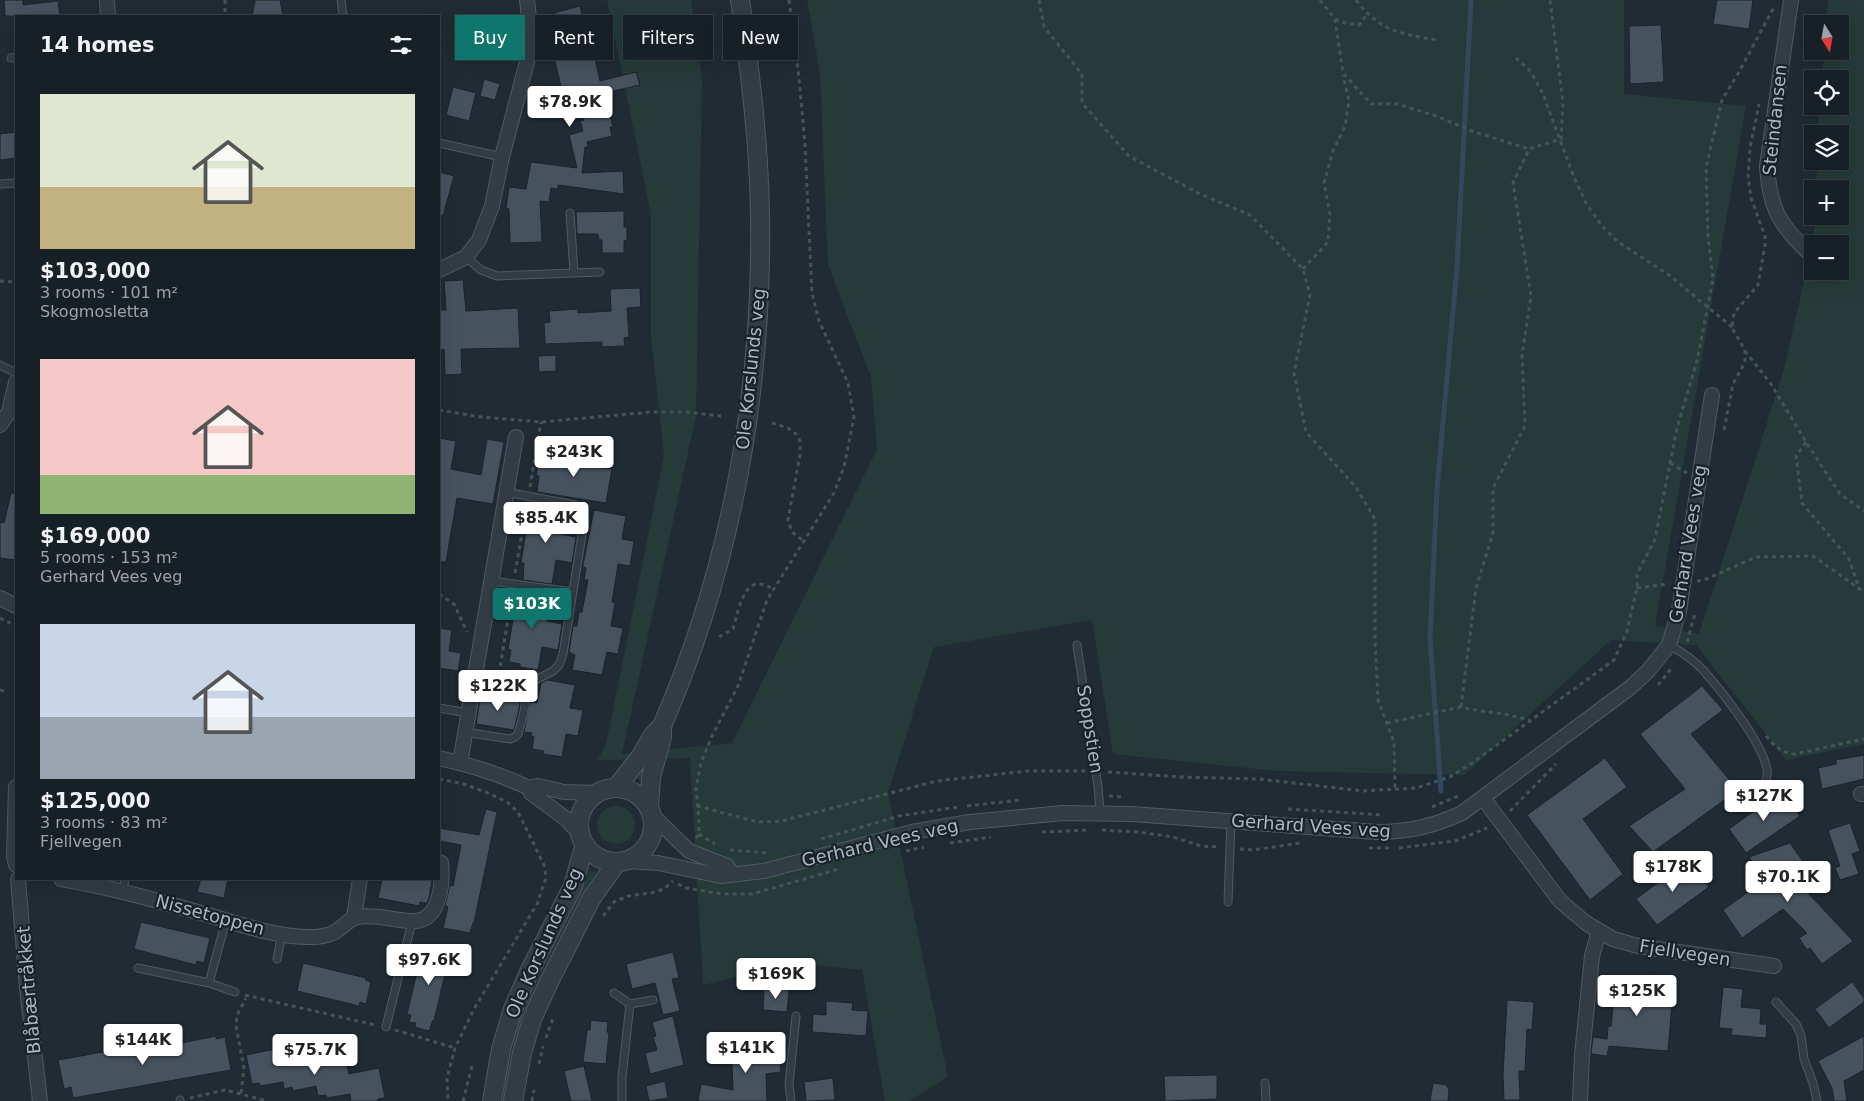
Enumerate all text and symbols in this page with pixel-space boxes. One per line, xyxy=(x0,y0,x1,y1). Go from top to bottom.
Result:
chip: Buy xyxy=(455,15,525,60)
chip: Rent xyxy=(535,15,613,60)
chip: Filters xyxy=(623,15,713,60)
chip: New xyxy=(723,15,798,60)
north arrow xyxy=(1804,15,1849,60)
map controls xyxy=(1804,15,1849,280)
icon: filters xyxy=(387,31,415,59)
text: 14 homes xyxy=(40,33,155,57)
street label: Steindansen xyxy=(1758,63,1791,177)
button: locate xyxy=(1804,70,1849,115)
pin: $78.9K xyxy=(529,86,611,128)
text: $78.9K xyxy=(538,92,602,111)
button: layers xyxy=(1804,125,1849,170)
icon: home xyxy=(183,127,273,217)
button: + xyxy=(1804,180,1849,225)
button: − xyxy=(1804,235,1849,280)
text: $103,000 xyxy=(40,259,150,283)
text: 3 rooms · 101 m² xyxy=(40,283,178,302)
street label: Ole Korslunds veg xyxy=(732,287,769,451)
text: Skogmosletta xyxy=(40,302,149,321)
icon: home xyxy=(183,392,273,482)
pin: $243K xyxy=(539,436,609,478)
text: $243K xyxy=(546,442,602,461)
street label: Gerhard Vees veg xyxy=(1665,463,1710,625)
pin: $85.4K xyxy=(505,502,587,544)
text: $85.4K xyxy=(514,508,578,527)
text: $169,000 xyxy=(40,524,150,548)
text: 5 rooms · 153 m² xyxy=(40,548,178,567)
text: Gerhard Vees veg xyxy=(40,567,182,586)
pin: $103K xyxy=(497,588,567,630)
text: $103K xyxy=(504,594,560,613)
icon: home xyxy=(183,657,273,747)
pin: $122K xyxy=(463,670,533,712)
text: $122K xyxy=(470,676,526,695)
street label: Soppstien xyxy=(1073,683,1108,775)
pin: $127K xyxy=(1729,780,1799,822)
text: $127K xyxy=(1736,786,1792,805)
text: $125,000 xyxy=(40,789,150,813)
street label: Gerhard Vees veg xyxy=(1230,809,1392,842)
text: 3 rooms · 83 m² xyxy=(40,813,168,832)
street label: Gerhard Vees veg xyxy=(800,814,960,871)
text: Fjellvegen xyxy=(40,832,122,851)
pin: $178K xyxy=(1638,850,1708,893)
text: $178K xyxy=(1645,857,1701,876)
pin: $70.1K xyxy=(1747,860,1829,903)
street label: Ole Korslunds veg xyxy=(501,864,586,1021)
text: $70.1K xyxy=(1756,867,1820,886)
street label: Nissetoppen xyxy=(153,890,267,939)
street label: Blåbærtråkket xyxy=(12,925,45,1055)
street label: Fjellvegen xyxy=(1638,935,1732,970)
pin: $97.6K xyxy=(388,944,470,986)
text: $97.6K xyxy=(397,950,461,969)
pin: $169K xyxy=(741,958,811,1000)
text: $169K xyxy=(748,964,804,983)
pin: $125K xyxy=(1602,974,1672,1017)
text: $125K xyxy=(1609,981,1665,1000)
pin: $144K xyxy=(108,1024,178,1066)
text: $144K xyxy=(115,1030,171,1049)
pin: $141K xyxy=(711,1032,781,1074)
pin: $75.7K xyxy=(274,1034,356,1076)
text: $141K xyxy=(718,1038,774,1057)
text: $75.7K xyxy=(283,1040,347,1059)

